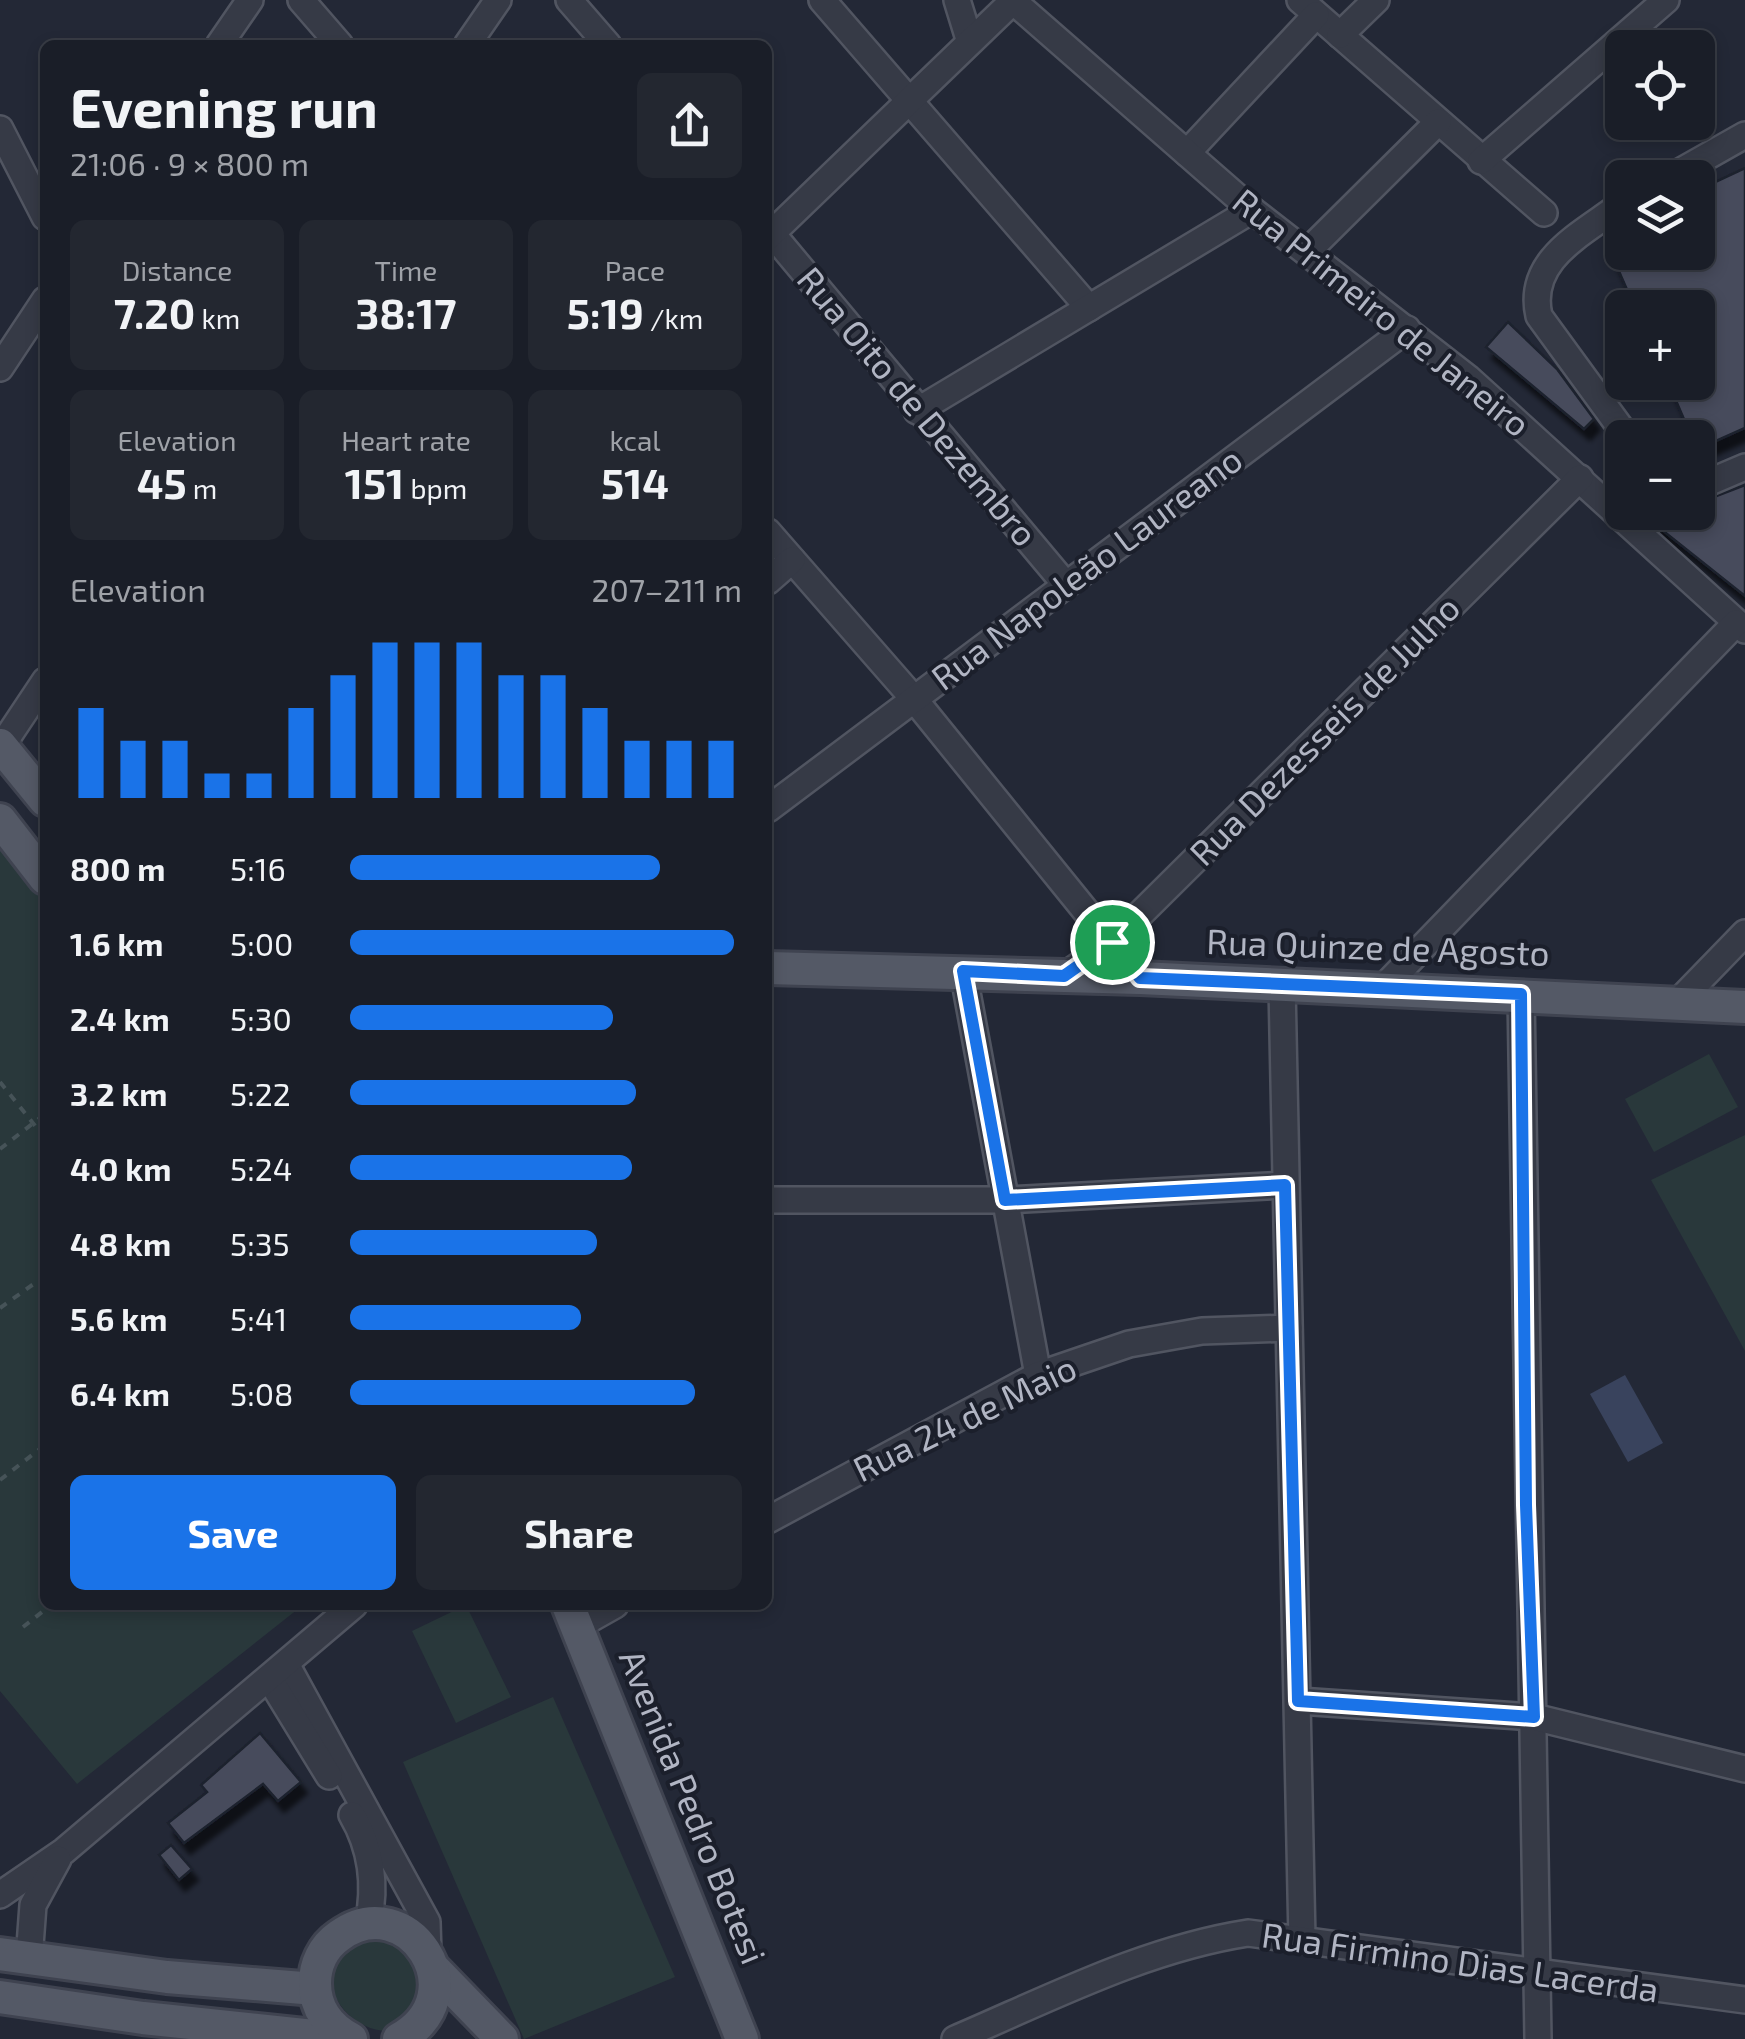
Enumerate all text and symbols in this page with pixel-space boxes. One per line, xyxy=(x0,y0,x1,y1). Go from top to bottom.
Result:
map controls xyxy=(1605,30,1715,530)
button: locate xyxy=(1605,30,1715,140)
text: Evening run xyxy=(70,73,378,139)
button: share xyxy=(637,73,742,178)
text: 21:06 · 9 × 800 m xyxy=(70,144,309,182)
button: layers xyxy=(1605,160,1715,270)
street label: Rua Primeiro de Janeiro xyxy=(1225,179,1539,444)
text: Distance xyxy=(122,253,232,287)
text: Time xyxy=(375,253,437,287)
text: Pace xyxy=(605,253,665,287)
street label: Rua Oito de Dezembro xyxy=(790,258,1047,554)
text: 7.20 xyxy=(114,287,195,337)
text: 38:17 xyxy=(355,287,457,337)
text: 5:19 xyxy=(567,287,644,337)
button: + xyxy=(1605,290,1715,400)
text: km xyxy=(195,301,240,335)
text: /km xyxy=(644,301,703,335)
button: − xyxy=(1605,420,1715,530)
text: Elevation xyxy=(118,423,236,457)
text: Heart rate xyxy=(341,423,471,457)
text: kcal xyxy=(609,423,661,457)
street label: Rua Napoleão Laureano xyxy=(922,437,1249,698)
text: 45 xyxy=(137,457,187,507)
text: 151 xyxy=(345,457,404,507)
text: 514 xyxy=(601,457,669,507)
text: m xyxy=(187,471,217,505)
text: bpm xyxy=(404,471,467,505)
text: Elevation xyxy=(70,570,206,608)
text: 207–211 m xyxy=(591,570,742,608)
street label: Rua Dezesseis de Julho xyxy=(1180,586,1467,873)
text: 800 m xyxy=(70,849,165,887)
text: 5:16 xyxy=(230,849,286,887)
pin xyxy=(1070,900,1155,985)
icon: arrive xyxy=(1085,915,1140,970)
street label: Rua Quinze de Agosto xyxy=(1206,919,1550,973)
text: 1.6 km xyxy=(70,924,164,962)
text: 5:00 xyxy=(230,924,293,962)
text: 2.4 km xyxy=(70,999,170,1037)
text: 5:30 xyxy=(230,999,292,1037)
text: 3.2 km xyxy=(70,1074,168,1112)
text: 5:22 xyxy=(230,1074,291,1112)
text: 4.0 km xyxy=(70,1149,171,1187)
text: 5:24 xyxy=(230,1149,292,1187)
text: 4.8 km xyxy=(70,1224,171,1262)
text: 5:35 xyxy=(230,1224,290,1262)
text: 5.6 km xyxy=(70,1299,167,1337)
text: 5:41 xyxy=(230,1299,287,1337)
street label: Rua 24 de Maio xyxy=(846,1345,1082,1489)
text: 6.4 km xyxy=(70,1374,170,1412)
text: 5:08 xyxy=(230,1374,293,1412)
button: Save xyxy=(70,1475,396,1590)
button: Share xyxy=(416,1475,742,1590)
street label: Avenida Pedro Botesi xyxy=(612,1643,776,1969)
street label: Rua Firmino Dias Lacerda xyxy=(1259,1912,1661,2010)

